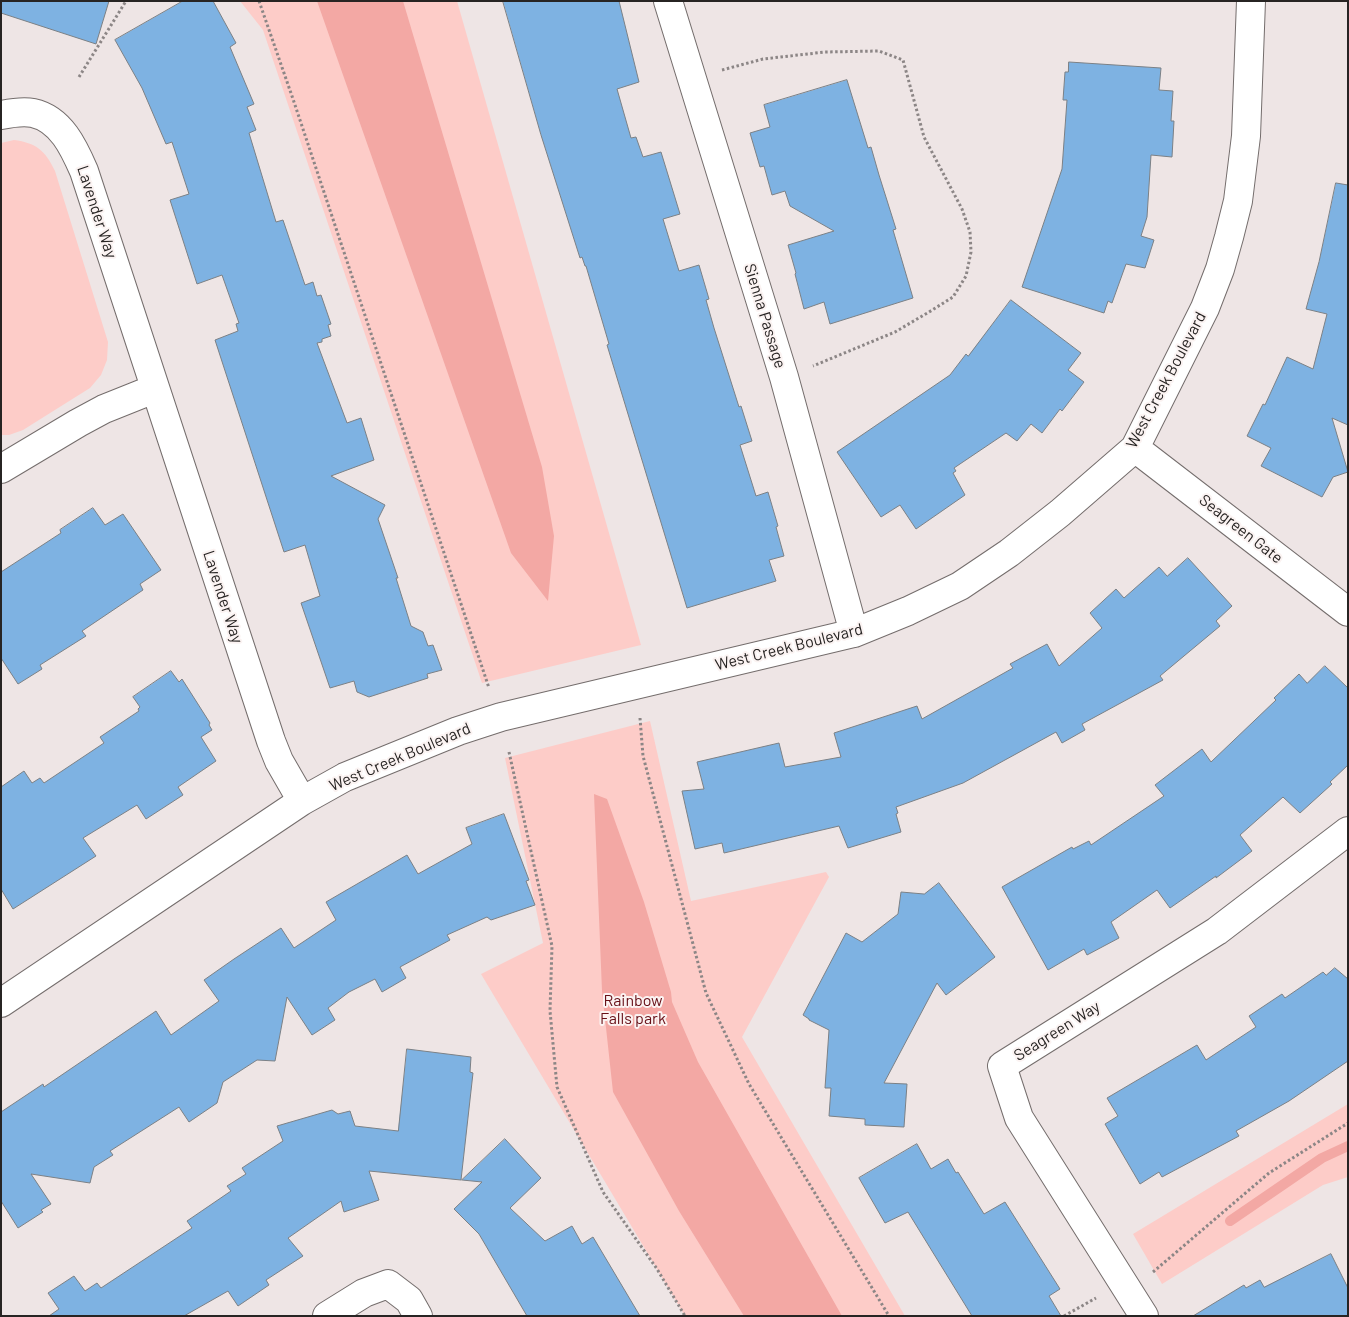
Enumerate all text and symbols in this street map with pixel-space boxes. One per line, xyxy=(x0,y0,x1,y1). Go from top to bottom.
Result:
street label: Lavender Way xyxy=(73,163,121,261)
street label: Sienna Passage xyxy=(740,261,790,371)
street label: West Creek Boulevard xyxy=(1122,309,1210,451)
street label: Seagreen Gate xyxy=(1195,490,1287,568)
street label: Lavender Way xyxy=(199,548,247,646)
street label: West Creek Boulevard xyxy=(713,619,865,675)
street label: West Creek Boulevard xyxy=(327,719,473,795)
park label: Rainbow Falls park xyxy=(600,991,666,1029)
street label: Seagreen Way xyxy=(1010,997,1104,1065)

